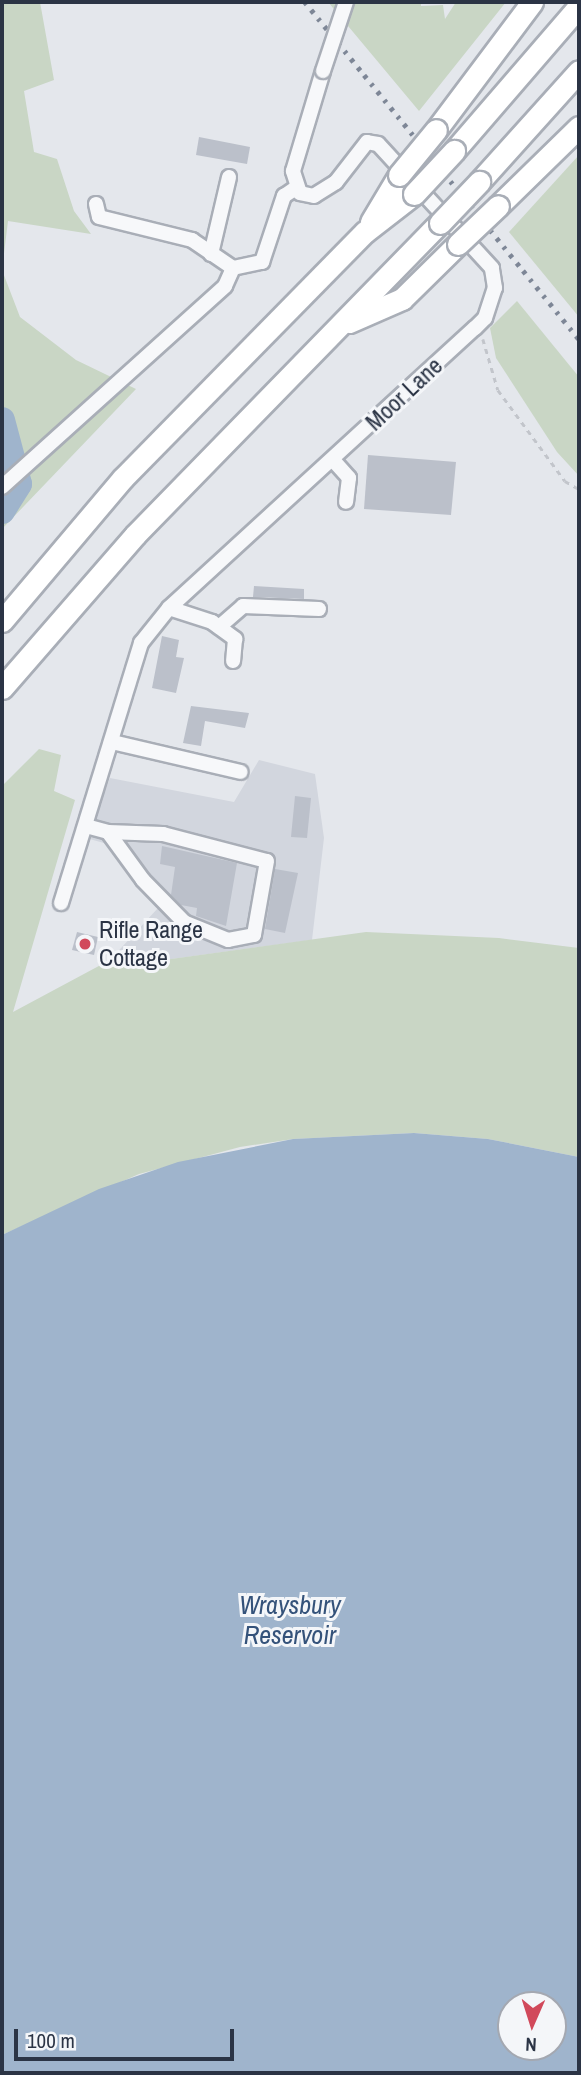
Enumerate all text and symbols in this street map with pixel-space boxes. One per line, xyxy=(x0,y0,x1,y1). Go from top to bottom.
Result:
street label: Moor Lane xyxy=(360,351,448,437)
place label: Rifle Range Cottage xyxy=(99,916,203,972)
marker: Rifle Range Cottage xyxy=(77,936,93,952)
water label: Wraysbury Reservoir xyxy=(239,1589,341,1650)
north arrow xyxy=(497,1991,567,2061)
scale bar xyxy=(18,2016,238,2060)
text: 100 m xyxy=(27,2026,75,2055)
text: N xyxy=(525,2032,537,2058)

